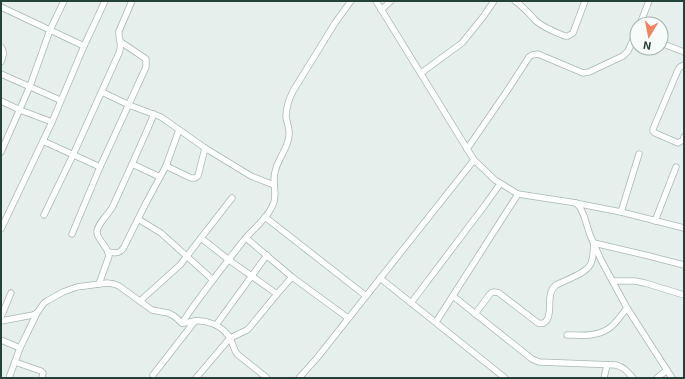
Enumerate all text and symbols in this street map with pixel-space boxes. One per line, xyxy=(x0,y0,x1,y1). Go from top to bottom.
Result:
north arrow xyxy=(629,16,669,56)
text: N xyxy=(642,39,652,53)

